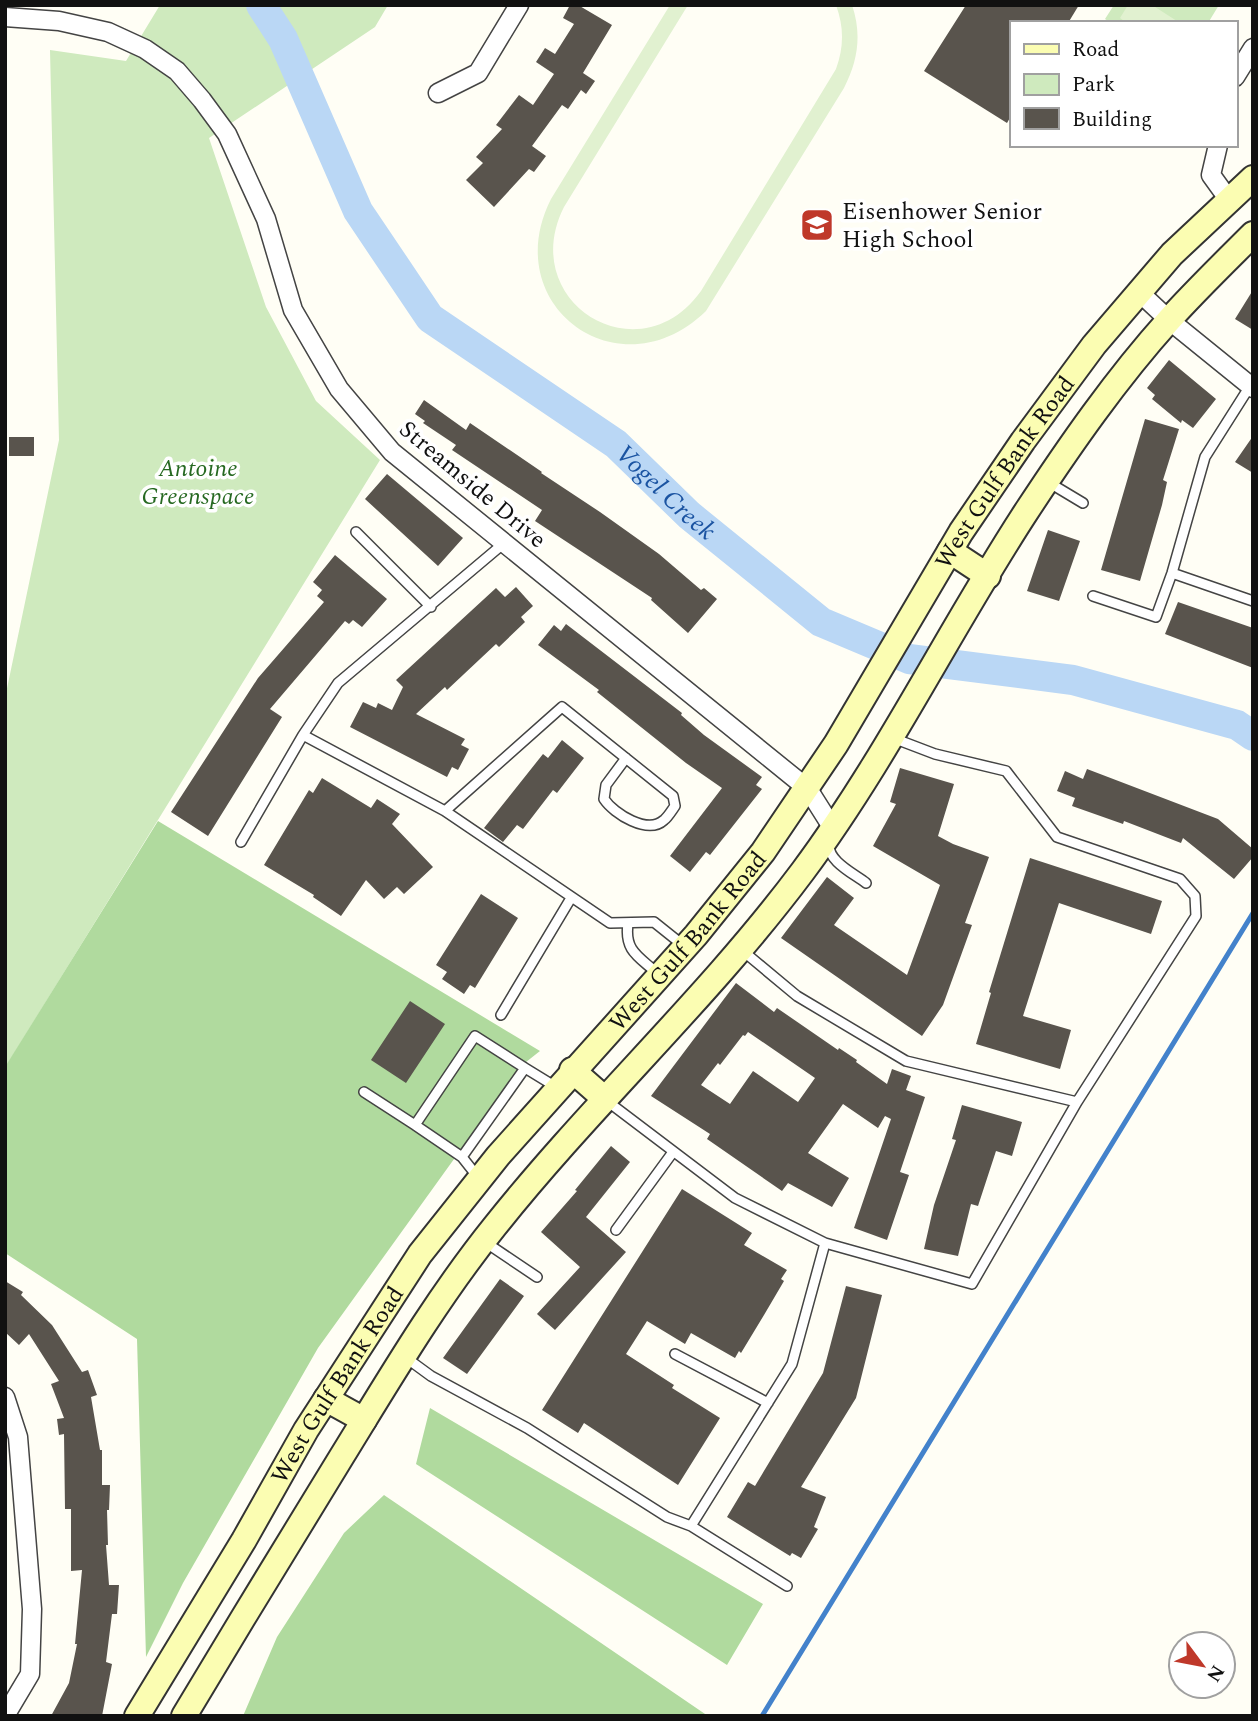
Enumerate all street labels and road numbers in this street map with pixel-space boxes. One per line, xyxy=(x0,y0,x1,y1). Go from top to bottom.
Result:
street label: West Gulf Bank Road xyxy=(926,368,1084,576)
street label: Streamside Drive xyxy=(391,412,554,557)
street label: West Gulf Bank Road xyxy=(601,843,776,1040)
street label: West Gulf Bank Road xyxy=(262,1279,414,1491)

